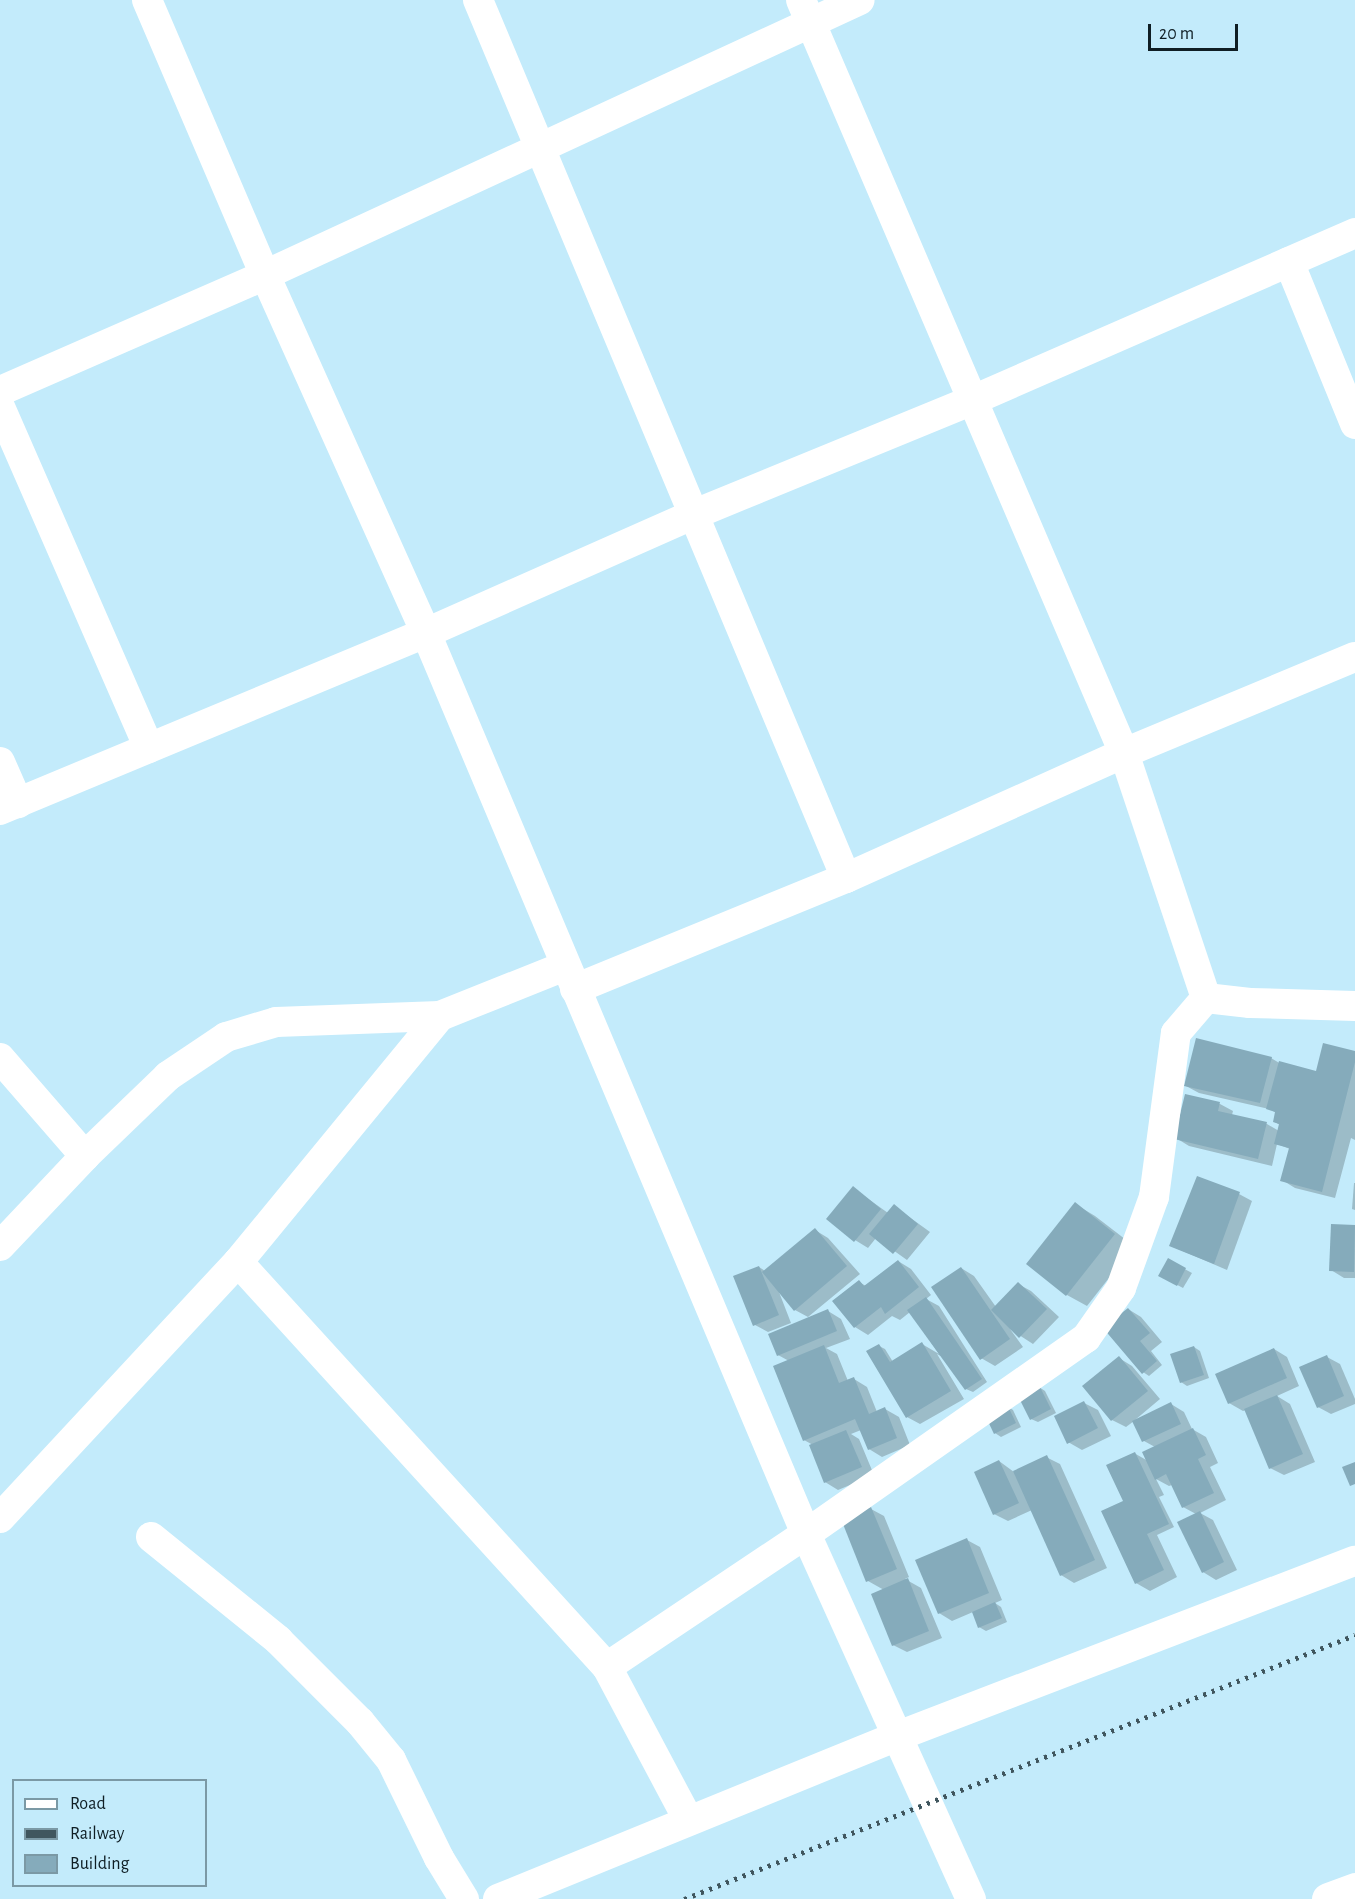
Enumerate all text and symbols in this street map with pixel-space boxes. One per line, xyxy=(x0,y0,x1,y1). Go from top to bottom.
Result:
scale bar xyxy=(1151,12,1241,50)
text: 20 m xyxy=(1159,25,1194,43)
legend xyxy=(12,1779,207,1887)
text: Road xyxy=(70,1795,106,1813)
text: Railway xyxy=(70,1825,124,1843)
text: Building xyxy=(70,1855,129,1873)

